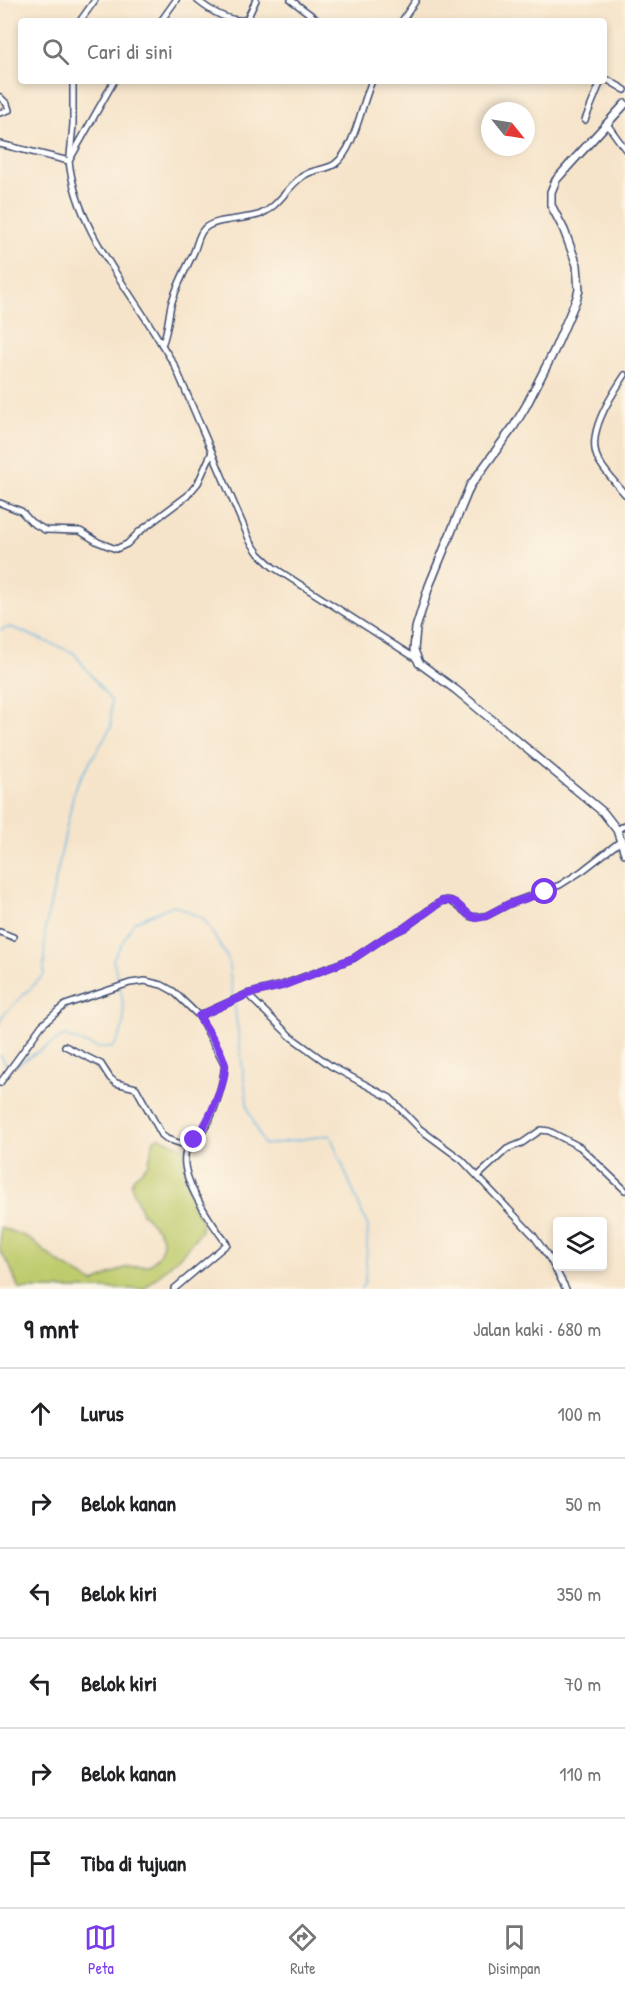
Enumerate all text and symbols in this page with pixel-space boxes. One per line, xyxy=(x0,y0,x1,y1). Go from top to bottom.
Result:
search box xyxy=(18,18,607,84)
icon: search xyxy=(39,35,72,68)
text: Cari di sini xyxy=(87,36,173,66)
north arrow xyxy=(481,102,535,156)
route start xyxy=(531,878,557,904)
route end xyxy=(180,1126,206,1152)
map controls xyxy=(553,1217,607,1271)
button: layers xyxy=(553,1217,607,1271)
text: 9 mnt xyxy=(24,1311,78,1346)
text: Jalan kaki · 680 m xyxy=(473,1315,601,1342)
icon: ahead xyxy=(24,1397,57,1430)
text: Lurus xyxy=(81,1398,124,1428)
text: 100 m xyxy=(558,1400,601,1427)
icon: right xyxy=(24,1487,57,1520)
text: Belok kanan xyxy=(81,1488,176,1518)
text: 50 m xyxy=(565,1490,601,1517)
icon: left xyxy=(24,1577,57,1610)
text: Belok kiri xyxy=(81,1578,157,1608)
text: 350 m xyxy=(556,1580,601,1607)
icon: left xyxy=(24,1667,57,1700)
text: Belok kiri xyxy=(81,1668,157,1698)
text: 70 m xyxy=(564,1670,601,1697)
icon: right xyxy=(24,1757,57,1790)
text: Belok kanan xyxy=(81,1758,176,1788)
text: 110 m xyxy=(559,1760,601,1787)
icon: arrive xyxy=(24,1847,57,1880)
text: Tiba di tujuan xyxy=(81,1848,186,1878)
tab: Peta xyxy=(84,1921,117,1979)
tab: Rute xyxy=(286,1921,319,1979)
tab: Disimpan xyxy=(488,1921,541,1979)

